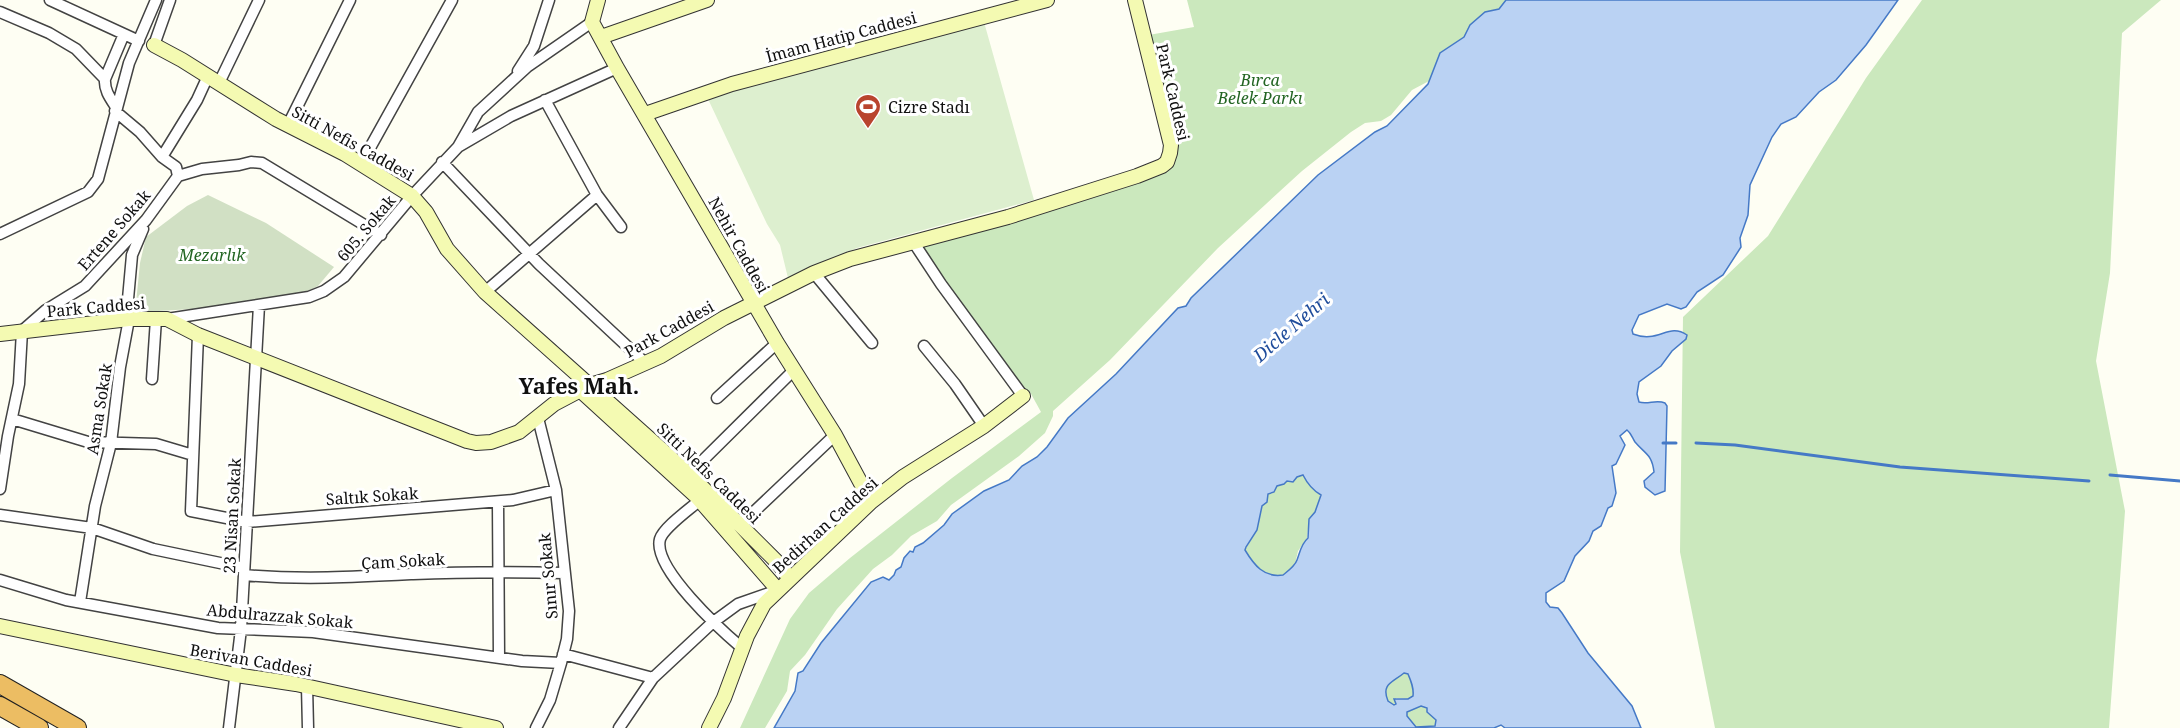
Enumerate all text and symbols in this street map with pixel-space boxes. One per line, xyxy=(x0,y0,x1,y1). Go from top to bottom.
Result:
street label: İmam Hatip Caddesi xyxy=(763,6,919,68)
street label: Park Caddesi xyxy=(1151,41,1195,143)
park label: Bırca Belek Parkı xyxy=(1216,69,1303,109)
sports icon: Cizre Stadı xyxy=(853,92,883,130)
place label: Cizre Stadı xyxy=(888,96,970,118)
street label: Sitti Nefis Caddesi xyxy=(288,100,418,186)
street label: Ertene Sokak xyxy=(73,184,156,275)
street label: 605. Sokak xyxy=(332,190,401,266)
street label: Nehir Caddesi xyxy=(703,193,775,297)
park label: Mezarlık xyxy=(178,244,246,266)
water label: Dicle Nehri xyxy=(1247,287,1335,367)
street label: Park Caddesi xyxy=(46,292,146,322)
street label: Park Caddesi xyxy=(620,295,718,363)
street label: Asma Sokak xyxy=(81,361,117,456)
district label: Yafes Mah. xyxy=(519,370,639,400)
street label: Sitti Nefis Caddesi xyxy=(652,418,766,528)
street label: 23 Nisan Sokak xyxy=(218,457,246,574)
street label: Bedirhan Caddesi xyxy=(768,472,882,578)
street label: Saltık Sokak xyxy=(325,482,420,510)
street label: Sınır Sokak xyxy=(533,531,563,620)
street label: Çam Sokak xyxy=(361,548,446,574)
street label: Abdulrazzak Sokak xyxy=(206,599,355,633)
street label: Berivan Caddesi xyxy=(188,638,314,682)

